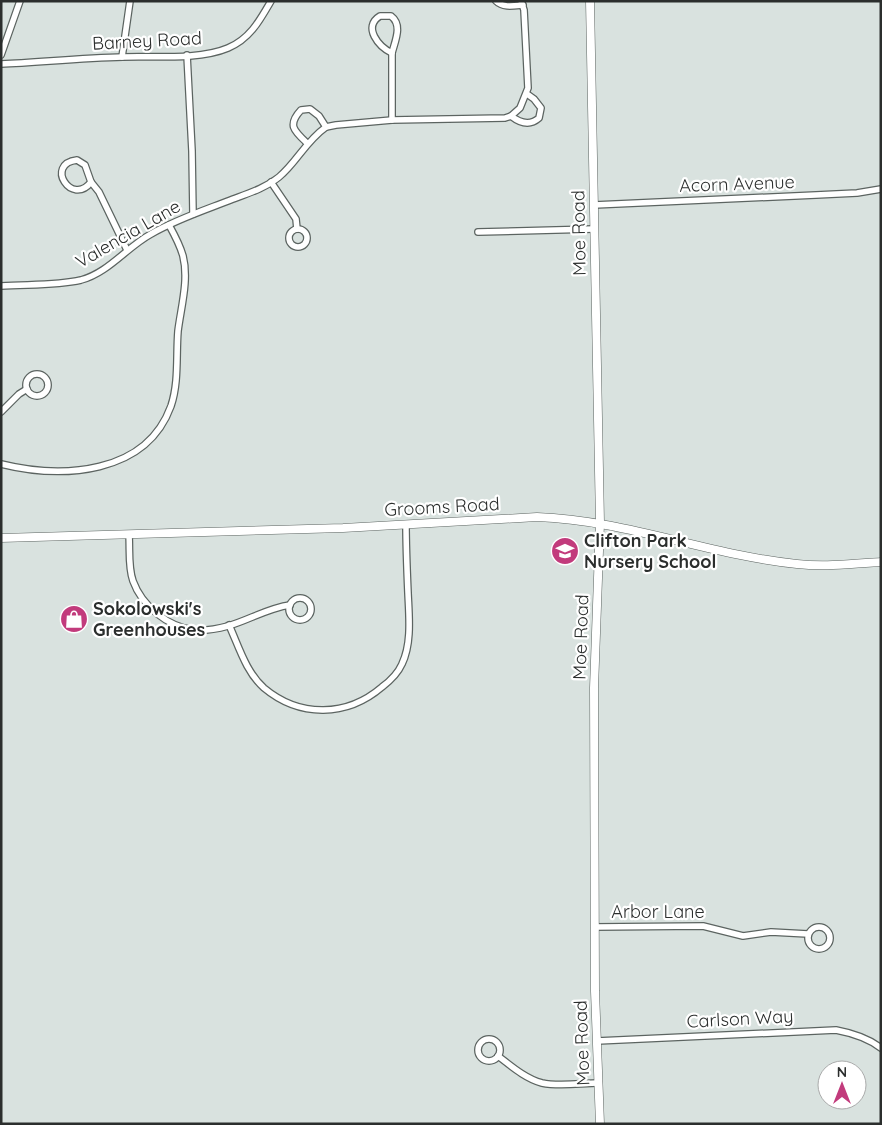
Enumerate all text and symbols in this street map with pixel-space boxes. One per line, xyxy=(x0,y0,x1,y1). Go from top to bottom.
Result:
street label: Barney Road xyxy=(92,26,202,55)
street label: Acorn Avenue xyxy=(679,170,795,197)
street label: Moe Road xyxy=(566,190,591,276)
street label: Valencia Lane xyxy=(71,194,184,273)
street label: Grooms Road xyxy=(384,492,500,521)
place label: Clifton Park Nursery School xyxy=(584,529,716,573)
school or university icon: Clifton Park Nursery School xyxy=(550,536,580,566)
street label: Moe Road xyxy=(568,594,593,680)
place label: Sokolowski's Greenhouses xyxy=(93,597,206,641)
shop icon: Sokolowski's Greenhouses xyxy=(59,604,89,634)
street label: Arbor Lane xyxy=(611,900,705,923)
street label: Moe Road xyxy=(569,1000,594,1086)
street label: Carlson Way xyxy=(686,1004,794,1033)
north arrow xyxy=(817,1060,867,1110)
text: N xyxy=(837,1063,847,1081)

